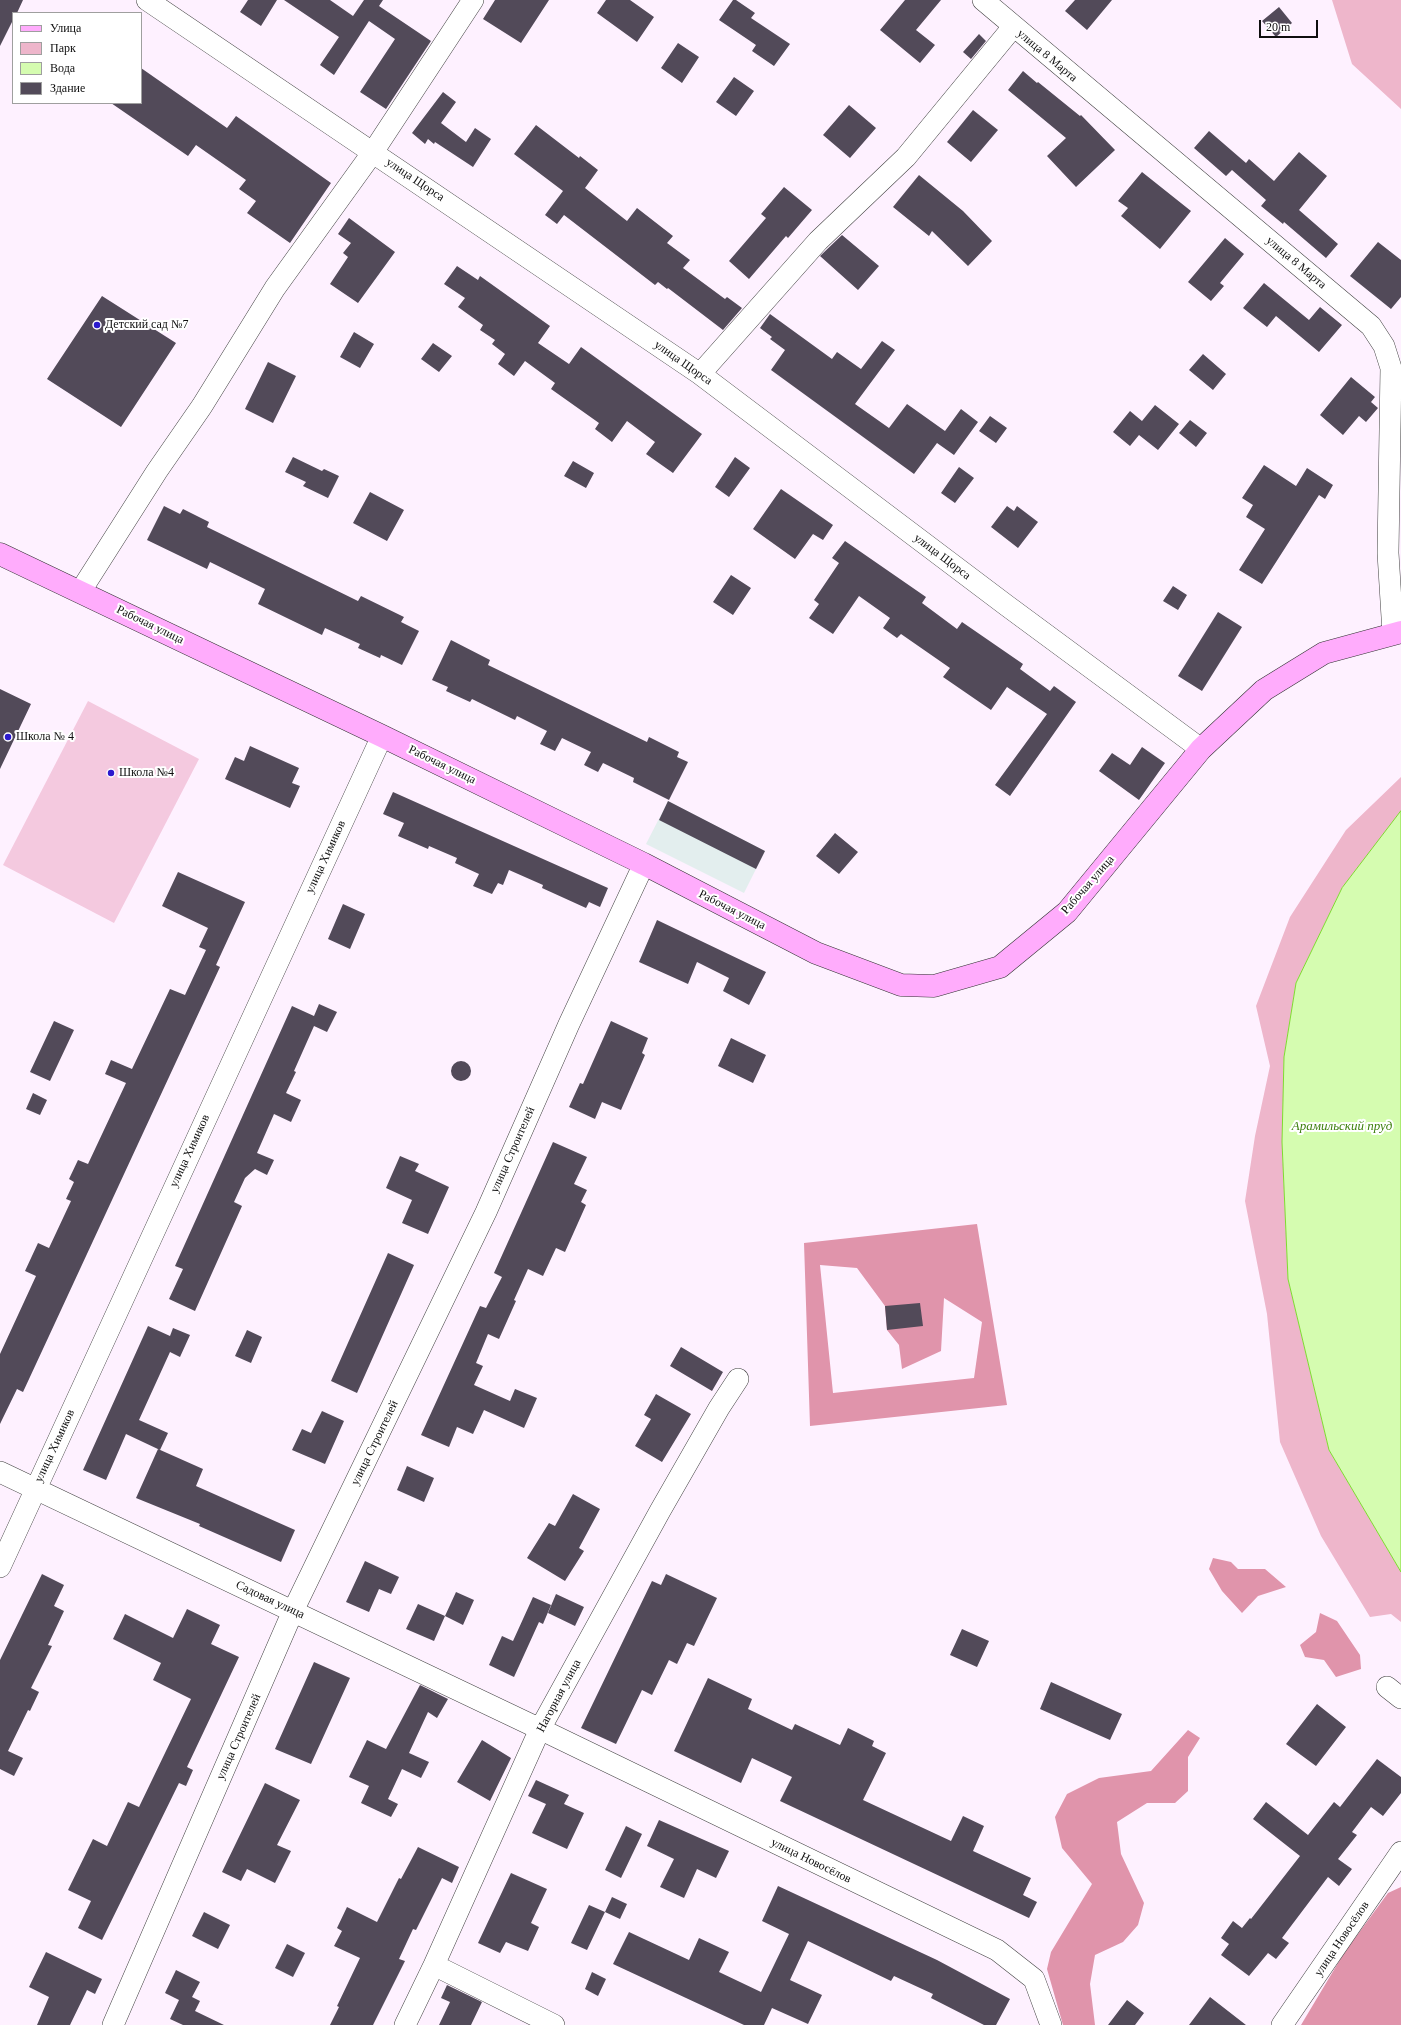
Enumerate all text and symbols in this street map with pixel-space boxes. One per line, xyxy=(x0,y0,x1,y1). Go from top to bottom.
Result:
legend xyxy=(12,12,142,104)
scale bar xyxy=(1261,12,1320,38)
text: 20 m xyxy=(1266,20,1290,34)
text: Улица xyxy=(50,21,81,35)
street label: улица 8 Марта xyxy=(1014,27,1080,85)
text: Парк xyxy=(50,41,76,55)
text: Вода xyxy=(50,61,75,75)
text: Здание xyxy=(50,81,85,95)
street label: улица Щорса xyxy=(383,155,447,205)
street label: улица 8 Марта xyxy=(1263,234,1329,292)
place label: Детский сад №7 xyxy=(105,318,188,332)
marker: Детский сад №7 xyxy=(92,320,102,330)
street label: улица Щорса xyxy=(651,338,715,388)
street label: улица Щорса xyxy=(911,531,973,583)
street label: Рабочая улица xyxy=(114,602,186,648)
place label: Школа № 4 xyxy=(16,730,74,744)
marker: Школа № 4 xyxy=(3,732,13,742)
street label: Рабочая улица xyxy=(406,742,478,788)
place label: Школа №4 xyxy=(119,766,174,780)
marker: Школа №4 xyxy=(106,768,116,778)
street label: улица Химиков xyxy=(303,818,349,896)
street label: Рабочая улица xyxy=(1059,853,1117,917)
street label: Рабочая улица xyxy=(696,887,768,933)
street label: улица Строителей xyxy=(488,1105,538,1195)
street label: улица Химиков xyxy=(167,1112,213,1190)
water label: Арамильский пруд xyxy=(1292,1119,1392,1135)
street label: улица Строителей xyxy=(348,1398,402,1488)
street label: улица Химиков xyxy=(32,1407,78,1485)
street label: Садовая улица xyxy=(233,1578,307,1622)
street label: Нагорная улица xyxy=(534,1657,584,1735)
street label: улица Строителей xyxy=(214,1692,264,1782)
street label: улица Новосёлов xyxy=(769,1835,853,1887)
street label: улица Новосёлов xyxy=(1312,1899,1372,1979)

